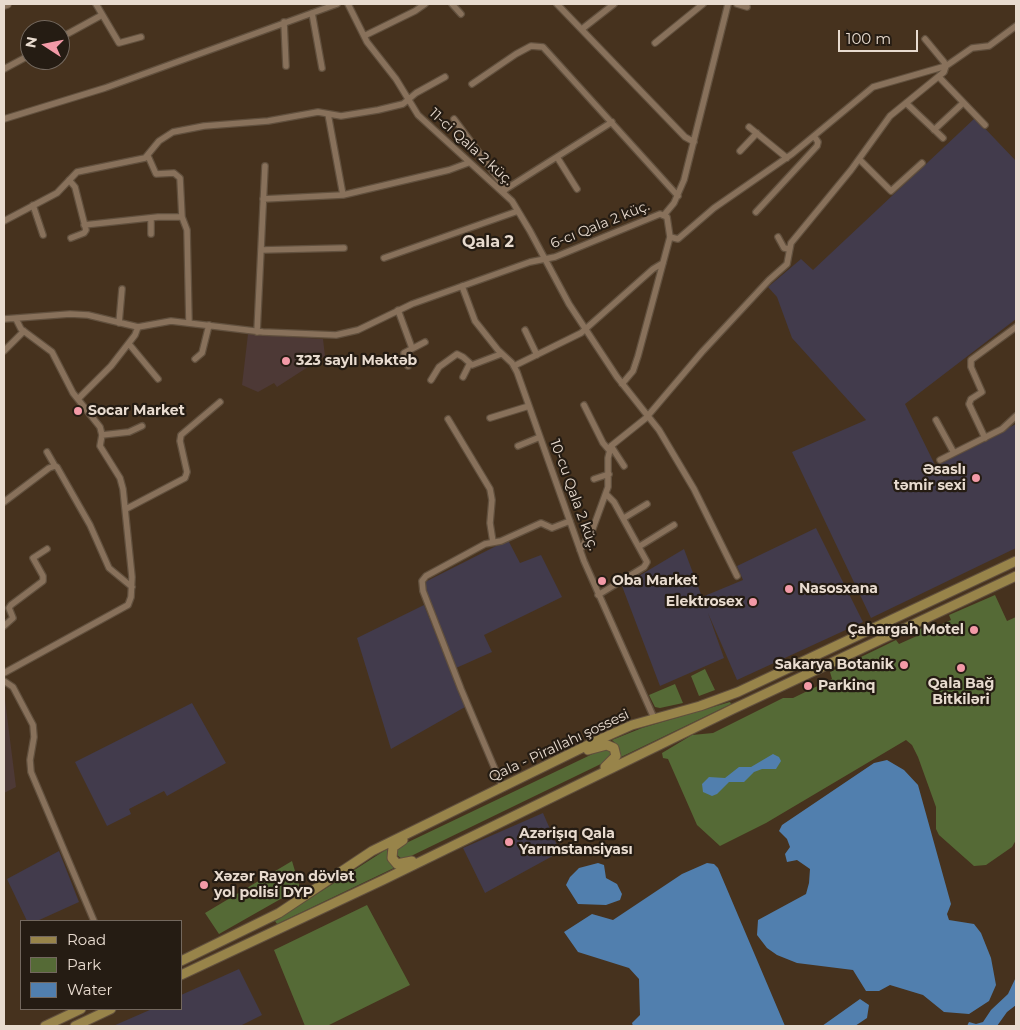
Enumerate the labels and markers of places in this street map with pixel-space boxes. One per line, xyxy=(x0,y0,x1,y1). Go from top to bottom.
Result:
place label: 323 saylı Məktəb xyxy=(296,353,417,369)
marker: 323 saylı Məktəb xyxy=(280,355,292,367)
place label: Socar Market xyxy=(88,403,185,419)
marker: Socar Market xyxy=(72,405,84,417)
place label: Əsaslı təmir sexi xyxy=(894,462,966,494)
marker: Əsaslı təmir sexi xyxy=(970,472,982,484)
place label: Oba Market xyxy=(612,573,698,589)
marker: Oba Market xyxy=(596,575,608,587)
place label: Nasosxana xyxy=(799,581,878,597)
marker: Nasosxana xyxy=(783,583,795,595)
place label: Elektrosex xyxy=(666,594,743,610)
marker: Elektrosex xyxy=(747,596,759,608)
place label: Çahargah Motel xyxy=(848,622,964,638)
marker: Çahargah Motel xyxy=(968,624,980,636)
place label: Sakarya Botanik xyxy=(775,657,894,673)
marker: Sakarya Botanik xyxy=(898,659,910,671)
marker: Qala Bağ Bitkiləri xyxy=(955,662,967,674)
place label: Qala Bağ Bitkiləri xyxy=(928,676,994,709)
place label: Parkinq xyxy=(818,678,875,694)
marker: Parkinq xyxy=(802,680,814,692)
place label: Azərişıq Qala Yarımstansiyası xyxy=(519,826,633,859)
marker: Azərişıq Qala Yarımstansiyası xyxy=(503,836,515,848)
place label: Xəzər Rayon dövlət yol polisi DYP xyxy=(214,869,355,902)
marker: Xəzər Rayon dövlət yol polisi DYP xyxy=(198,879,210,891)

